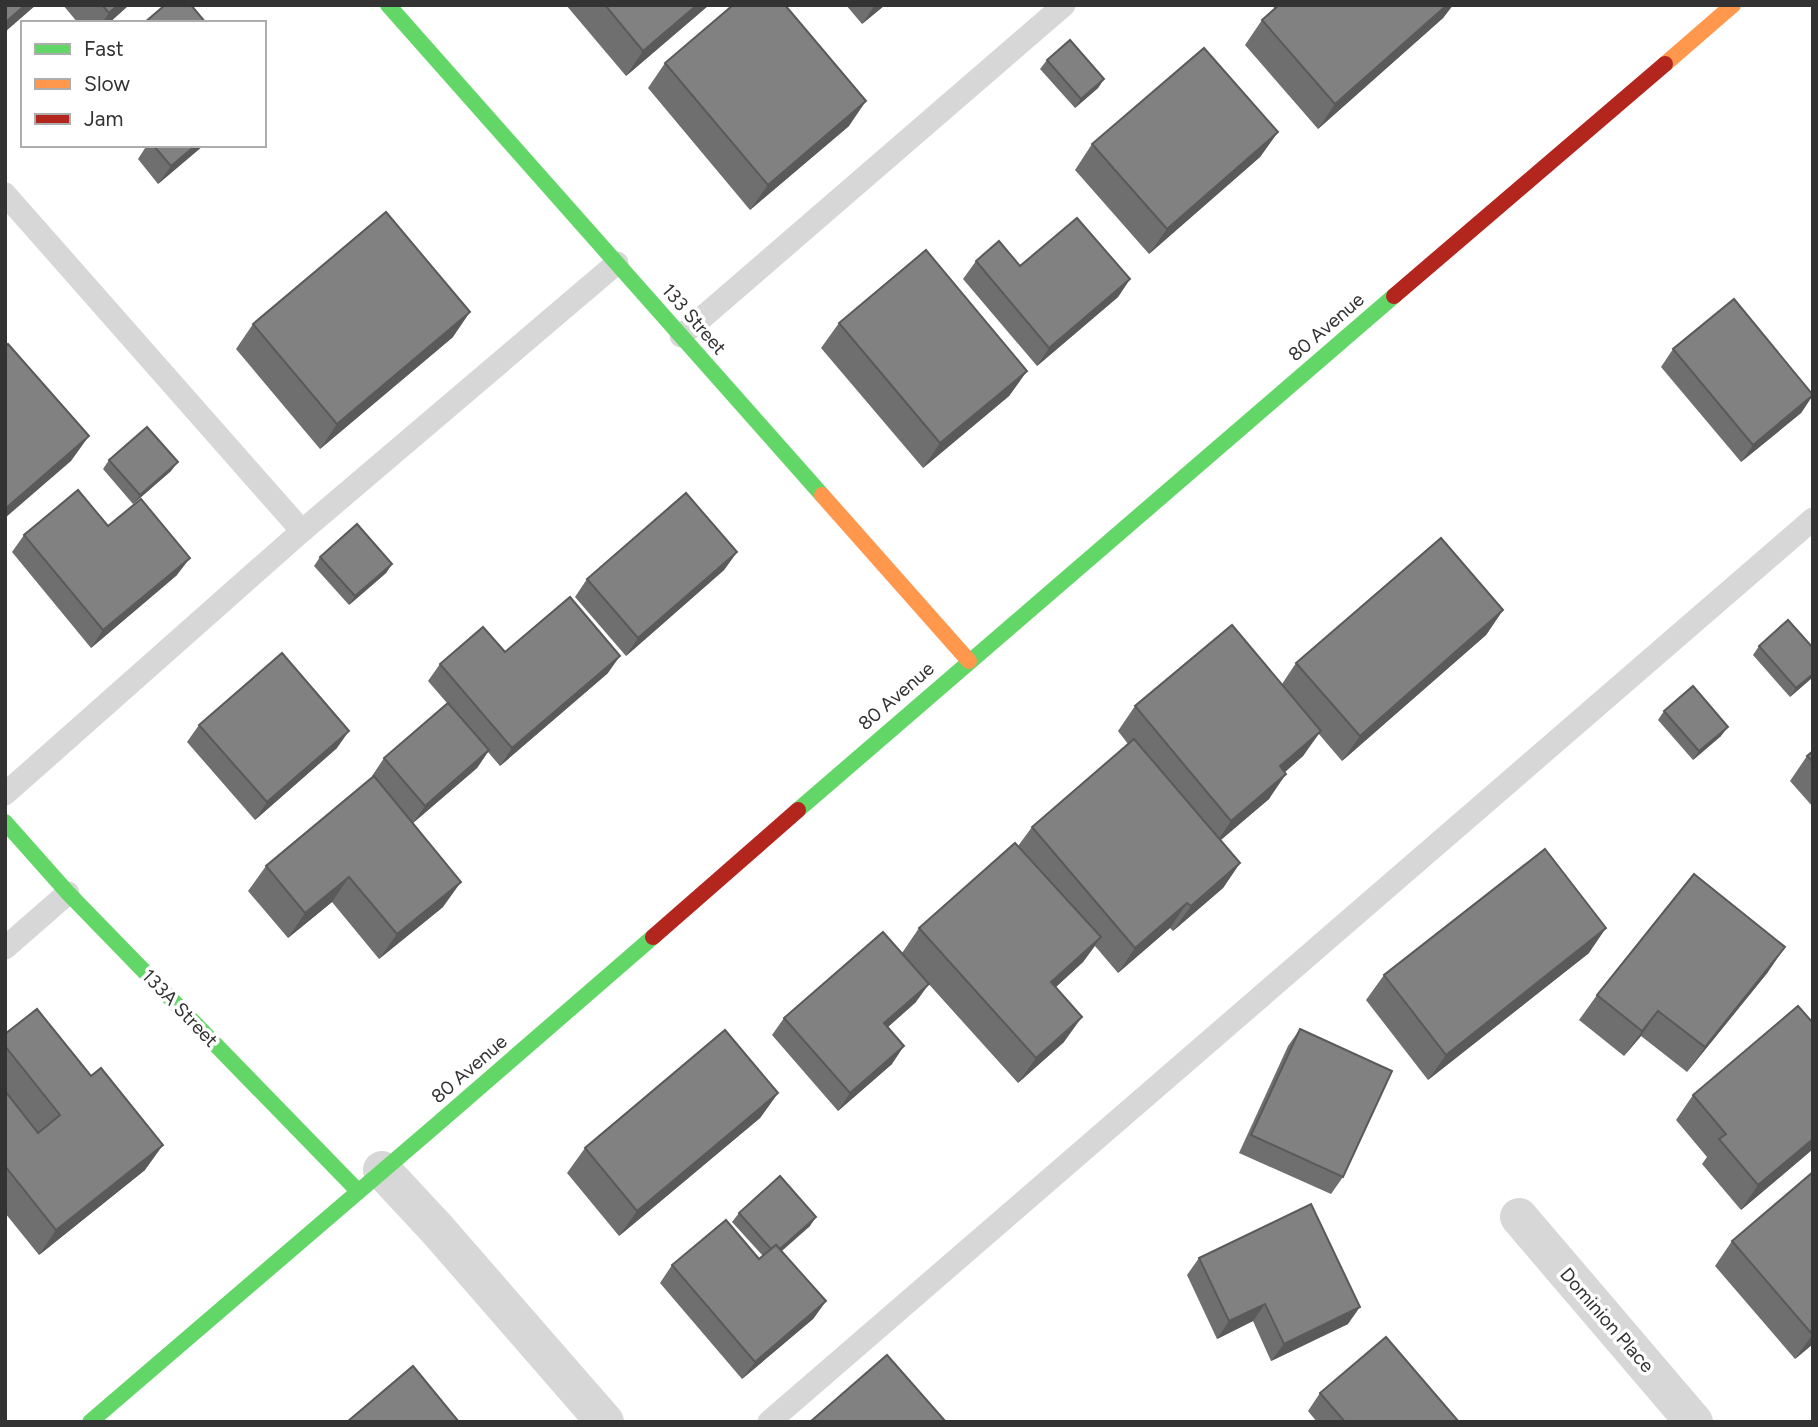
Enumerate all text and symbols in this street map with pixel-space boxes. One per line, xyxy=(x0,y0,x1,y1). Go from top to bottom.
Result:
legend xyxy=(21,21,266,147)
text: Fast xyxy=(84,36,124,61)
text: Slow xyxy=(84,71,130,96)
text: Jam xyxy=(84,106,123,131)
street label: 133 Street xyxy=(657,279,731,359)
street label: 80 Avenue xyxy=(1283,288,1369,366)
street label: 80 Avenue xyxy=(853,657,939,735)
street label: 133A Street xyxy=(137,964,223,1052)
street label: 80 Avenue xyxy=(426,1030,512,1108)
street label: Dominion Place xyxy=(1555,1263,1659,1377)

